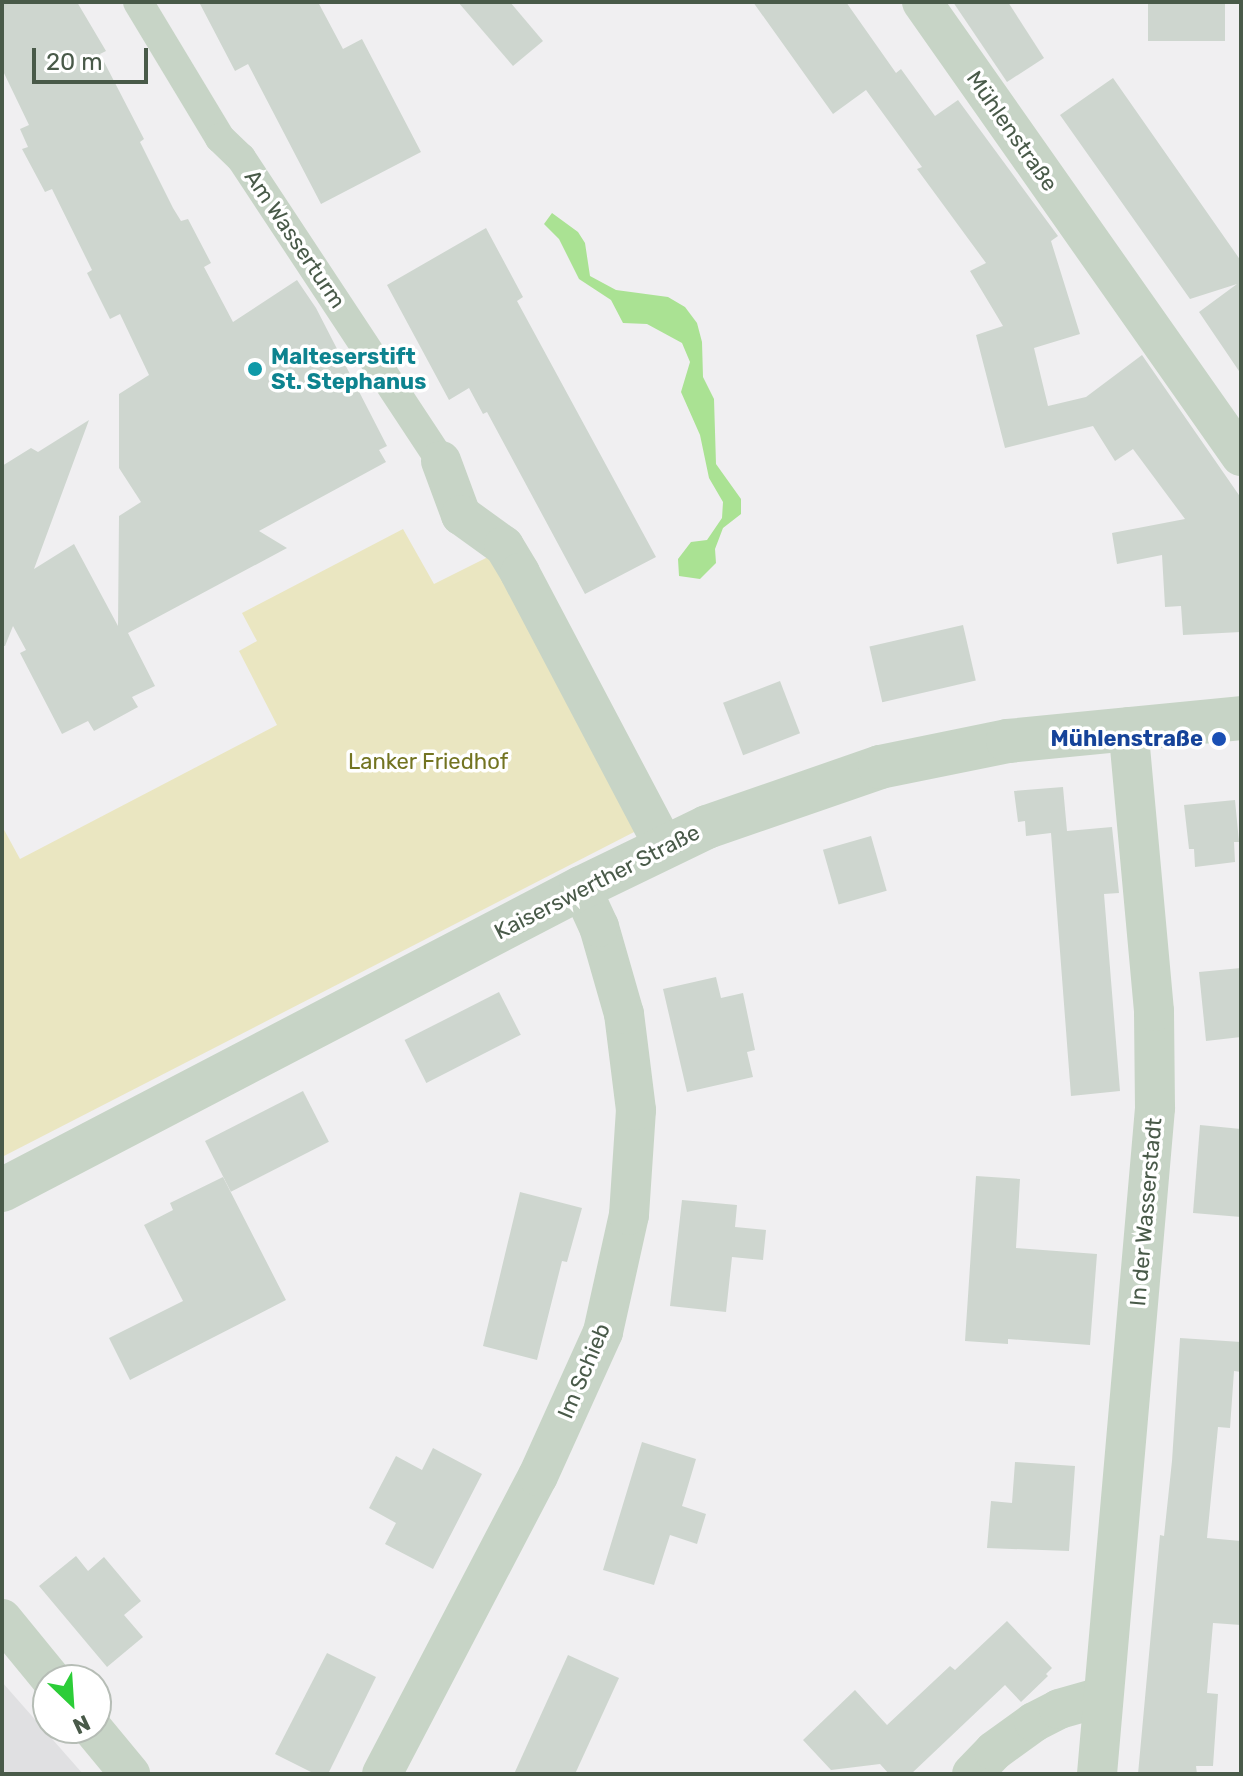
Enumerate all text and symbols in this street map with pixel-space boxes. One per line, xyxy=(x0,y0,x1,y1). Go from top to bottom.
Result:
scale bar xyxy=(36,32,152,82)
text: 20 m xyxy=(46,48,103,76)
street label: Mühlenstraße xyxy=(961,66,1063,196)
street label: Am Wasserturm xyxy=(239,165,351,313)
place label: Malteserstift St. Stephanus xyxy=(271,343,426,394)
marker: Malteserstift St. Stephanus xyxy=(246,360,264,378)
place label: Mühlenstraße xyxy=(1051,726,1203,752)
marker: Mühlenstraße xyxy=(1210,730,1228,748)
park label: Lanker Friedhof xyxy=(348,749,508,775)
street label: Kaiserswerther Straße xyxy=(490,819,704,945)
street label: In der Wasserstadt xyxy=(1125,1116,1167,1308)
street label: Im Schieb xyxy=(552,1319,616,1423)
north arrow xyxy=(32,1664,112,1744)
text: N xyxy=(69,1709,94,1740)

